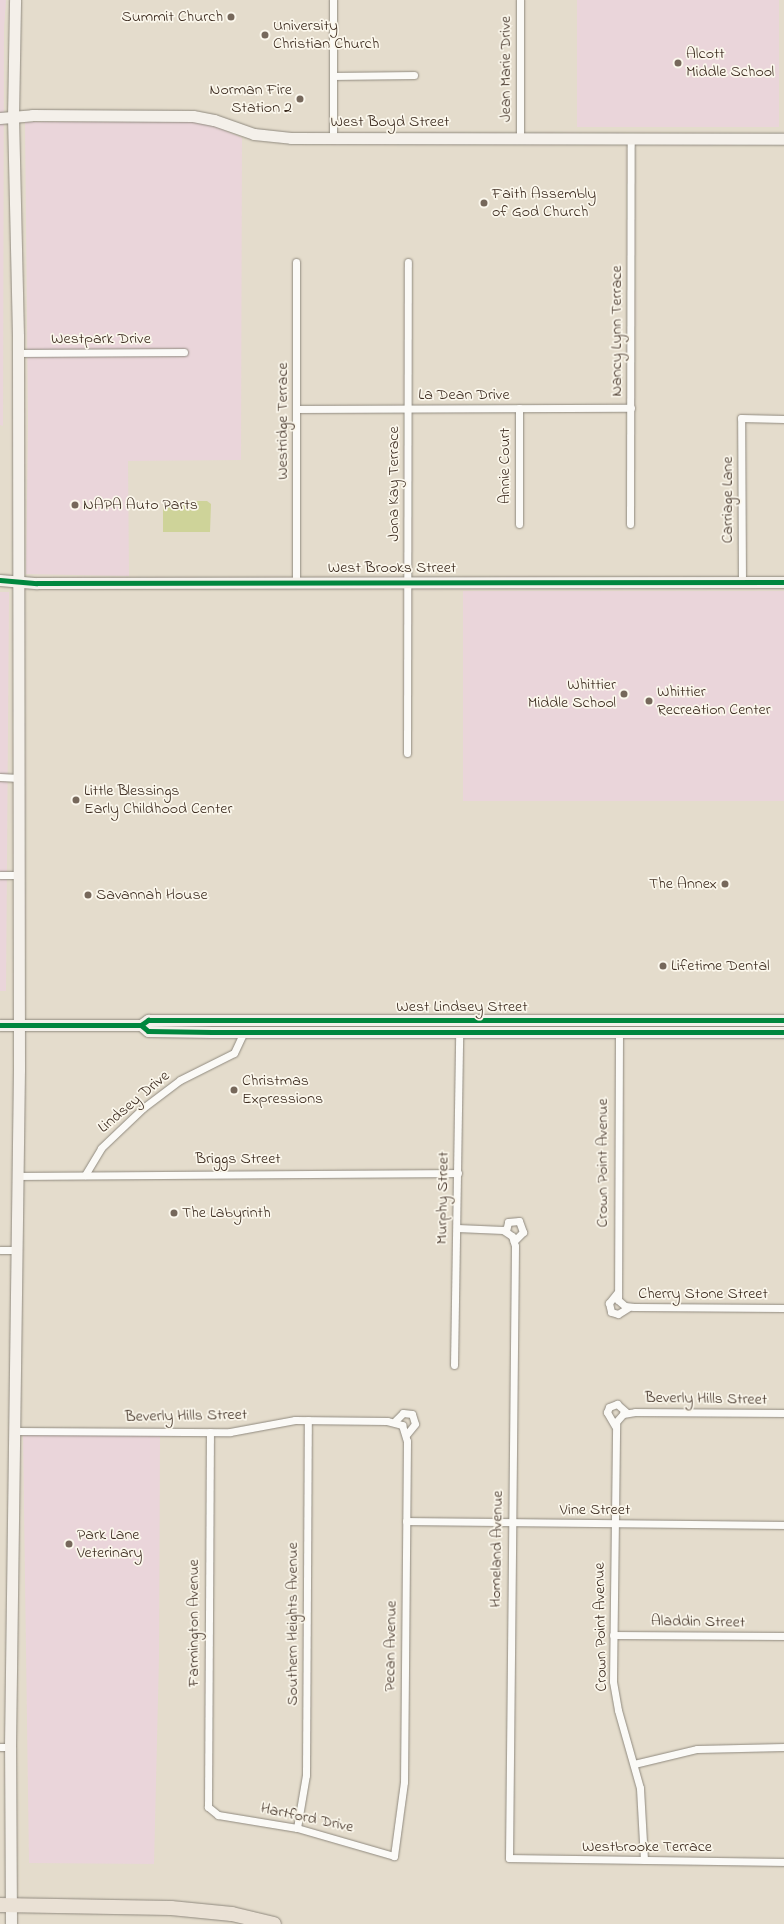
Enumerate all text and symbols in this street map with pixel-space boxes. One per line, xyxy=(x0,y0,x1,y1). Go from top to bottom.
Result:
place label: Summit Church xyxy=(121,7,223,27)
marker: Summit Church xyxy=(226,12,236,22)
place label: University Christian Church xyxy=(273,16,379,54)
street label: Jean Marie Drive xyxy=(496,16,516,122)
marker: University Christian Church xyxy=(260,30,270,40)
place label: Alcott Middle School xyxy=(686,44,774,82)
marker: Alcott Middle School xyxy=(673,58,683,68)
place label: Norman Fire Station 2 xyxy=(210,80,292,118)
marker: Norman Fire Station 2 xyxy=(295,94,305,104)
street label: West Boyd Street xyxy=(331,112,449,132)
place label: Faith Assembly of God Church xyxy=(492,184,596,222)
marker: Faith Assembly of God Church xyxy=(479,198,489,208)
street label: Nancy Lynn Terrace xyxy=(607,265,627,397)
street label: Westpark Drive xyxy=(51,329,151,349)
street label: Westridge Terrace xyxy=(273,362,293,480)
street label: La Dean Drive xyxy=(418,385,510,405)
street label: Jona Kay Terrace xyxy=(384,426,404,542)
street label: Annie Court xyxy=(495,428,515,504)
street label: Carriage Lane xyxy=(718,457,738,543)
place label: NAPA Auto Parts xyxy=(83,495,198,515)
marker: NAPA Auto Parts xyxy=(70,500,80,510)
street label: West Brooks Street xyxy=(328,558,456,578)
place label: Whittier Middle School xyxy=(528,675,616,713)
place label: Whittier Recreation Center xyxy=(657,682,771,720)
marker: Whittier Middle School xyxy=(619,689,629,699)
marker: Whittier Recreation Center xyxy=(644,696,654,706)
place label: Little Blessings Early Childhood Center xyxy=(84,781,232,819)
marker: Little Blessings Early Childhood Center xyxy=(71,795,81,805)
place label: The Annex xyxy=(649,874,717,894)
marker: The Annex xyxy=(720,879,730,889)
place label: Savannah House xyxy=(96,885,208,905)
marker: Savannah House xyxy=(83,890,93,900)
place label: Lifetime Dental xyxy=(671,956,770,976)
marker: Lifetime Dental xyxy=(658,961,668,971)
street label: West Lindsey Street xyxy=(396,997,528,1017)
street label: Lindsey Drive xyxy=(94,1067,174,1137)
place label: Christmas Expressions xyxy=(242,1071,323,1109)
marker: Christmas Expressions xyxy=(229,1085,239,1095)
street label: Crown Point Avenue xyxy=(593,1098,613,1228)
street label: Briggs Street xyxy=(195,1149,281,1169)
street label: Murphy Street xyxy=(433,1151,453,1245)
place label: The Labyrinth xyxy=(182,1203,271,1223)
marker: The Labyrinth xyxy=(169,1208,179,1218)
street label: Cherry Stone Street xyxy=(638,1284,768,1304)
street label: Beverly Hills Street xyxy=(645,1388,767,1410)
street label: Beverly Hills Street xyxy=(125,1405,247,1427)
street label: Homeland Avenue xyxy=(486,1490,508,1608)
street label: Vine Street xyxy=(560,1500,630,1520)
place label: Park Lane Veterinary xyxy=(77,1525,142,1563)
marker: Park Lane Veterinary xyxy=(64,1539,74,1549)
street label: Southern Heights Avenue xyxy=(283,1542,303,1706)
street label: Farmington Avenue xyxy=(184,1559,204,1687)
street label: Crown Point Avenue xyxy=(590,1562,612,1692)
street label: Pecan Avenue xyxy=(381,1600,401,1692)
street label: Aladdin Street xyxy=(651,1612,745,1632)
street label: Hartford Drive xyxy=(259,1799,355,1837)
street label: Westbrooke Terrace xyxy=(582,1837,712,1857)

